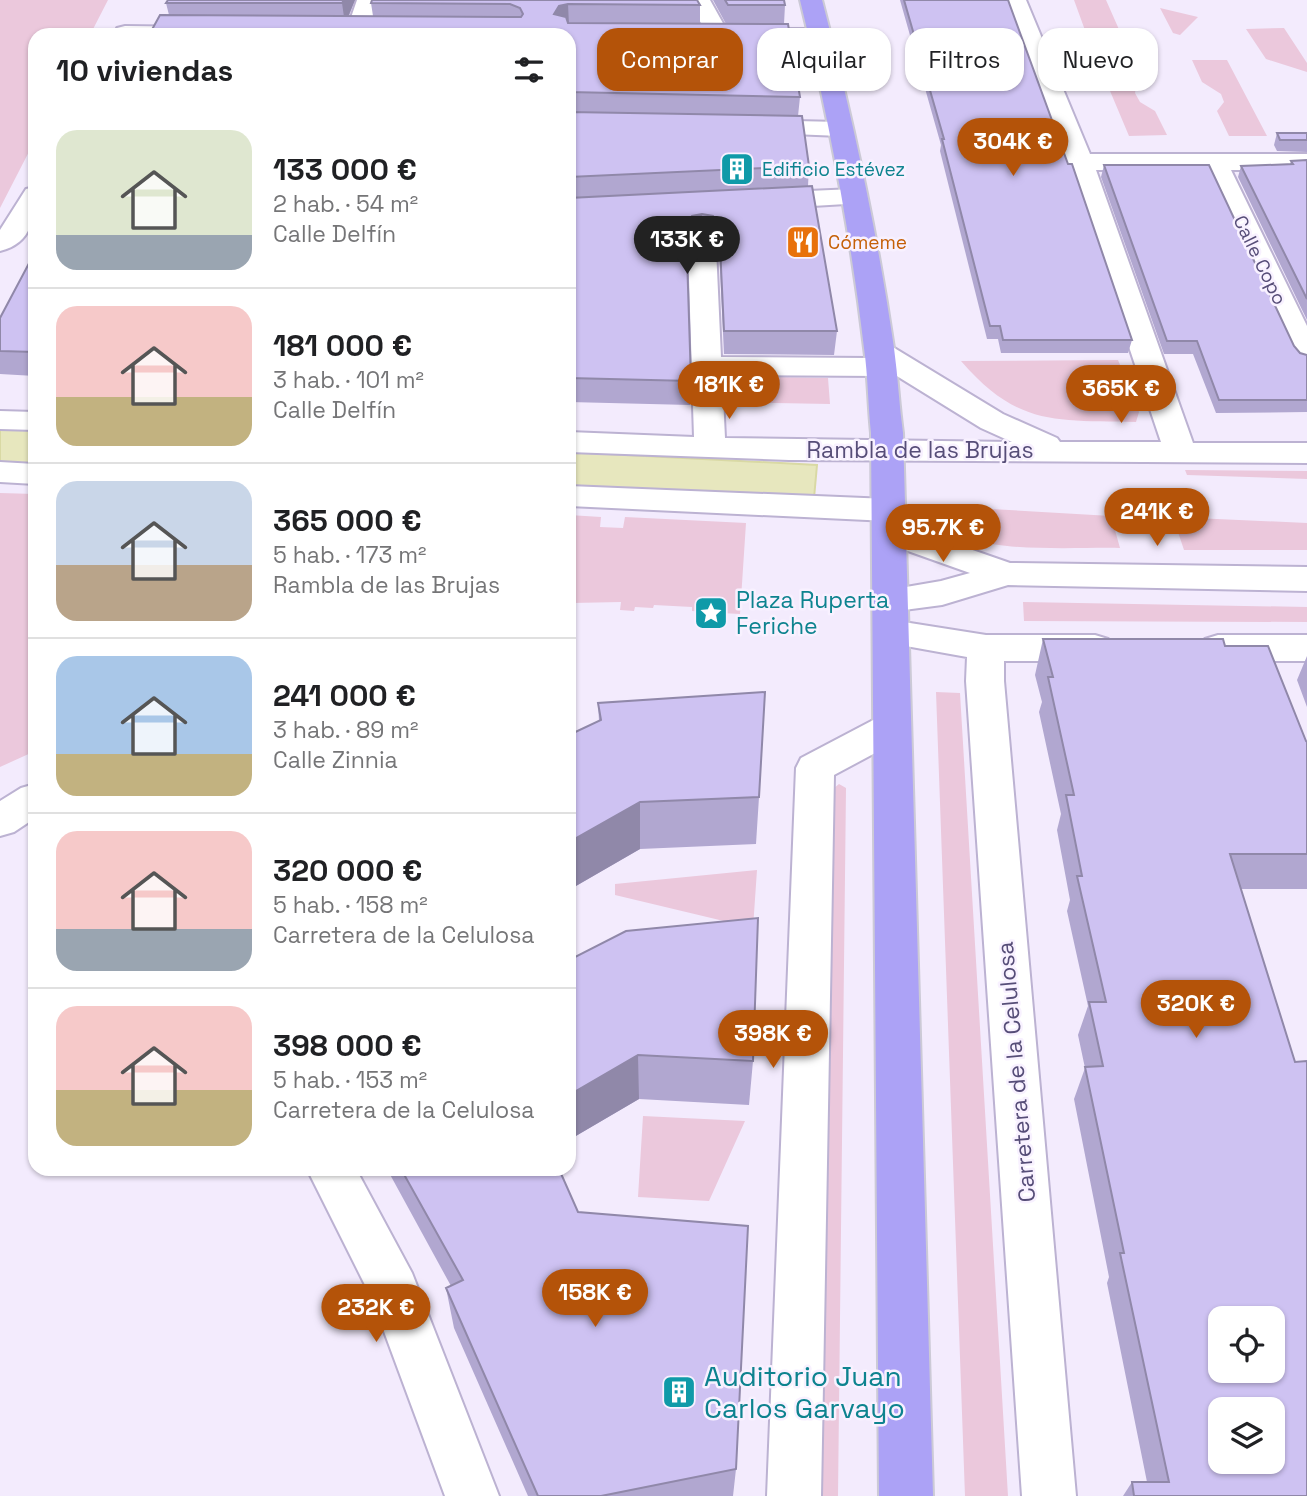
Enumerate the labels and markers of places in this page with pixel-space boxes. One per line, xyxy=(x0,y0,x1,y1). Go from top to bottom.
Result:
pin: 304K € xyxy=(956,118,1070,178)
building icon: Edificio Estévez xyxy=(718,150,756,188)
place label: Edificio Estévez xyxy=(762,157,905,182)
pin: 133K € xyxy=(630,216,744,276)
restaurant icon: Cómeme xyxy=(784,223,822,261)
place label: Cómeme xyxy=(828,230,907,255)
pin: 181K € xyxy=(672,362,786,421)
pin: 365K € xyxy=(1064,366,1178,425)
pin: 241K € xyxy=(1100,489,1214,548)
pin: 95.7K € xyxy=(878,504,1008,564)
place label: Plaza Ruperta Feriche xyxy=(736,585,889,641)
place icon: Plaza Ruperta Feriche xyxy=(692,594,730,632)
pin: 320K € xyxy=(1139,981,1253,1040)
pin: 398K € xyxy=(716,1010,830,1070)
pin: 158K € xyxy=(538,1270,652,1329)
pin: 232K € xyxy=(319,1284,433,1344)
place label: Auditorio Juan Carlos Garvayo xyxy=(704,1358,905,1426)
building icon: Auditorio Juan Carlos Garvayo xyxy=(660,1373,698,1411)

